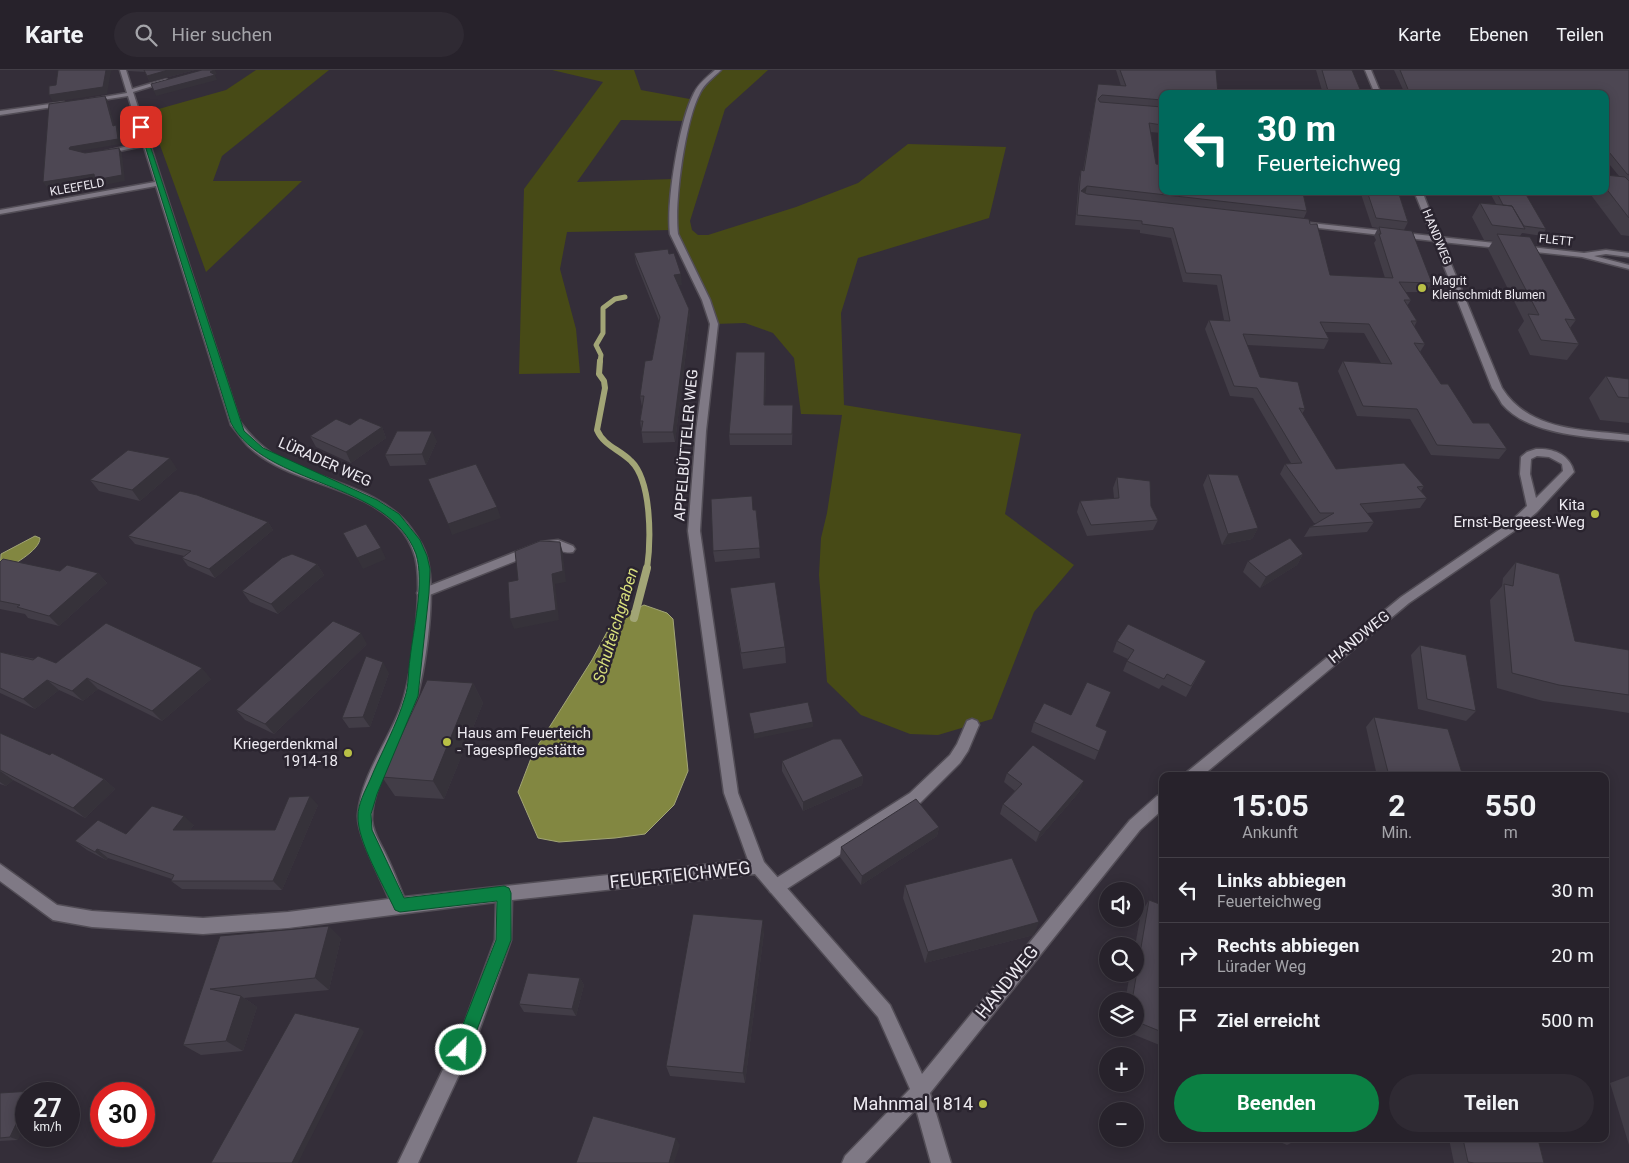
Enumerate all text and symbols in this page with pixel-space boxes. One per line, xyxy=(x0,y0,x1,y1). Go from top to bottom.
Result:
search box xyxy=(114,12,464,57)
text: Karte xyxy=(25,21,84,49)
icon: search xyxy=(132,21,160,49)
text: Hier suchen xyxy=(172,23,272,46)
text: Karte xyxy=(1398,24,1441,45)
text: Ebenen xyxy=(1469,24,1528,45)
text: Teilen xyxy=(1556,24,1604,45)
pin xyxy=(120,106,162,148)
text: 30 m xyxy=(1257,109,1336,150)
icon: left xyxy=(1174,110,1239,175)
icon: arrive xyxy=(127,113,155,141)
text: Feuerteichweg xyxy=(1257,151,1401,176)
street label: KLEEFELD xyxy=(48,175,106,199)
street label: HANDWEG xyxy=(1420,207,1454,267)
street label: FLETT xyxy=(1538,231,1574,249)
place label: Magrit Kleinschmidt Blumen xyxy=(1432,274,1545,302)
marker: Magrit Kleinschmidt Blumen xyxy=(1416,282,1428,294)
street label: APPELBÜTTELER WEG xyxy=(670,368,702,522)
street label: LÜRADER WEG xyxy=(276,433,374,491)
place label: Kita Ernst-Bergeest-Weg xyxy=(1453,496,1585,531)
marker: Kita Ernst-Bergeest-Weg xyxy=(1589,508,1601,520)
water label: Schulteichgraben xyxy=(589,565,642,685)
street label: HANDWEG xyxy=(1325,607,1393,667)
place label: Haus am Feuerteich - Tagespflegestätte xyxy=(457,724,591,759)
place label: Kriegerdenkmal 1914-18 xyxy=(233,735,338,770)
marker: Haus am Feuerteich - Tagespflegestätte xyxy=(441,736,453,748)
marker: Kriegerdenkmal 1914-18 xyxy=(342,747,354,759)
text: 15:05 xyxy=(1232,788,1309,823)
text: 2 xyxy=(1388,788,1405,823)
text: 550 xyxy=(1485,788,1536,823)
text: Ankunft xyxy=(1242,823,1298,842)
text: Min. xyxy=(1381,823,1412,842)
text: m xyxy=(1504,823,1518,842)
street label: FEUERTEICHWEG xyxy=(609,857,751,892)
text: Links abbiegen xyxy=(1217,869,1346,892)
icon: left xyxy=(1174,876,1202,904)
text: 30 m xyxy=(1551,879,1594,902)
map controls xyxy=(1099,882,1144,1147)
button: sound xyxy=(1099,882,1144,927)
text: Feuerteichweg xyxy=(1217,892,1322,911)
text: Rechts abbiegen xyxy=(1217,934,1359,957)
button: search xyxy=(1099,937,1144,982)
street label: HANDWEG xyxy=(971,941,1042,1022)
icon: right xyxy=(1174,941,1202,969)
text: 20 m xyxy=(1551,944,1594,967)
text: Lürader Weg xyxy=(1217,957,1306,976)
button: layers xyxy=(1099,992,1144,1037)
icon: arrive xyxy=(1174,1006,1202,1034)
text: Ziel erreicht xyxy=(1217,1009,1320,1032)
text: 500 m xyxy=(1541,1009,1594,1032)
position arrow xyxy=(434,1023,486,1075)
button: + xyxy=(1099,1047,1144,1092)
button: Beenden xyxy=(1174,1074,1379,1132)
button: Teilen xyxy=(1389,1074,1594,1132)
speed limit sign: 30 xyxy=(90,1082,155,1147)
place label: Mahnmal 1814 xyxy=(853,1093,973,1114)
text: 27 xyxy=(33,1094,62,1123)
marker: Mahnmal 1814 xyxy=(977,1098,989,1110)
button: − xyxy=(1099,1102,1144,1147)
text: km/h xyxy=(33,1120,62,1134)

